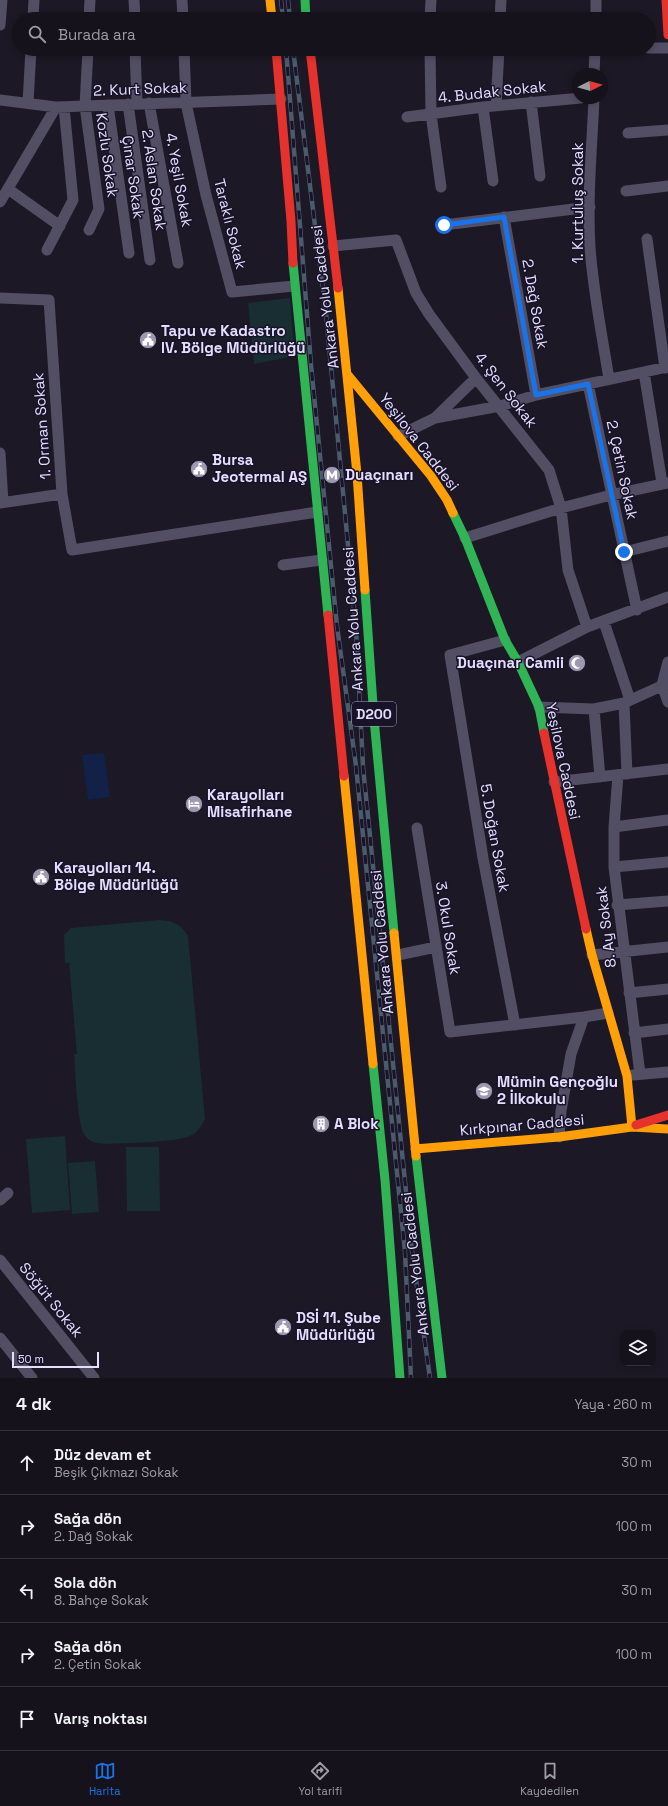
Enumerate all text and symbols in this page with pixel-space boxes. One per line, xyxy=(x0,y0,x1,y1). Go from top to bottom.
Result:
search box xyxy=(12,12,656,56)
icon: search xyxy=(26,23,48,45)
text: Burada ara xyxy=(58,25,136,44)
north arrow xyxy=(572,68,608,104)
street label: 4. Budak Sokak xyxy=(437,76,547,107)
street label: 2. Kurt Sokak xyxy=(93,77,187,100)
street label: Kozlu Sokak xyxy=(92,111,123,199)
street label: 2. Aslan Sokak xyxy=(138,128,171,232)
street label: 4. Yeşil Sokak xyxy=(162,131,197,228)
street label: Çınar Sokak xyxy=(118,134,149,220)
street label: 1. Kurtuluş Sokak xyxy=(568,142,587,264)
street label: Taraklı Sokak xyxy=(210,177,251,271)
route start xyxy=(435,216,453,234)
street label: Ankara Yolu Caddesi xyxy=(306,224,343,370)
street label: 2. Dağ Sokak xyxy=(518,257,553,350)
place label: Tapu ve Kadastro IV. Bölge Müdürlüğü xyxy=(161,321,306,357)
public building icon: Tapu ve Kadastro IV. Bölge Müdürlüğü xyxy=(138,330,158,350)
street label: 4. Şen Sokak xyxy=(471,348,542,431)
street label: 1. Orman Sokak xyxy=(28,372,55,480)
street label: Yeşilova Caddesi xyxy=(375,389,464,494)
street label: 2. Çetin Sokak xyxy=(603,418,642,521)
place label: Bursa Jeotermal AŞ xyxy=(212,450,307,486)
public building icon: Bursa Jeotermal AŞ xyxy=(189,459,209,479)
metro station icon: Duaçınarı xyxy=(322,465,342,485)
place label: Duaçınarı xyxy=(345,465,413,484)
route end xyxy=(615,543,633,561)
street label: Ankara Yolu Caddesi xyxy=(338,546,367,692)
place label: Duaçınar Camii xyxy=(457,653,564,672)
mosque icon: Duaçınar Camii xyxy=(567,653,587,673)
street label: Yeşilova Caddesi xyxy=(542,701,585,821)
road number: D200 xyxy=(352,702,396,726)
street label: 5. Doğan Sokak xyxy=(477,782,514,894)
place label: Karayolları Misafirhane xyxy=(207,785,293,821)
hotel icon: Karayolları Misafirhane xyxy=(184,794,204,814)
place label: Karayolları 14. Bölge Müdürlüğü xyxy=(54,858,178,894)
public building icon: Karayolları 14. Bölge Müdürlüğü xyxy=(31,867,51,887)
street label: Ankara Yolu Caddesi xyxy=(366,869,397,1015)
street label: 3. Okul Sokak xyxy=(432,880,465,976)
street label: 8. Ay Sokak xyxy=(591,885,620,969)
place label: Mümin Gençoğlu 2 İlkokulu xyxy=(497,1072,618,1108)
school or university icon: Mümin Gençoğlu 2 İlkokulu xyxy=(474,1081,494,1101)
street label: Kırkpınar Caddesi xyxy=(459,1110,585,1139)
building icon: A Blok xyxy=(311,1114,331,1134)
place label: A Blok xyxy=(334,1114,379,1133)
street label: Ankara Yolu Caddesi xyxy=(396,1191,433,1337)
street label: Söğüt Sokak xyxy=(15,1258,87,1341)
place label: DSİ 11. Şube Müdürlüğü xyxy=(296,1308,381,1344)
public building icon: DSİ 11. Şube Müdürlüğü xyxy=(273,1317,293,1337)
map controls xyxy=(620,1330,656,1366)
button: layers xyxy=(620,1330,656,1366)
scale bar xyxy=(12,1350,99,1369)
text: 50 m xyxy=(18,1352,44,1366)
text: 4 dk xyxy=(16,1393,52,1415)
text: Yaya · 260 m xyxy=(575,1396,652,1413)
text: Düz devam et xyxy=(54,1445,151,1464)
icon: ahead xyxy=(16,1452,38,1474)
text: 30 m xyxy=(621,1454,652,1471)
text: Beşik Çıkmazı Sokak xyxy=(54,1464,178,1481)
text: Sağa dön xyxy=(54,1509,122,1528)
icon: right xyxy=(16,1516,38,1538)
text: 100 m xyxy=(615,1518,652,1535)
text: 2. Dağ Sokak xyxy=(54,1528,133,1545)
text: Sola dön xyxy=(54,1573,117,1592)
icon: left xyxy=(16,1580,38,1602)
text: 30 m xyxy=(621,1582,652,1599)
text: 8. Bahçe Sokak xyxy=(54,1592,148,1609)
text: Sağa dön xyxy=(54,1637,122,1656)
icon: right xyxy=(16,1644,38,1666)
text: 100 m xyxy=(615,1646,652,1663)
text: 2. Çetin Sokak xyxy=(54,1656,142,1673)
icon: arrive xyxy=(16,1708,38,1730)
text: Varış noktası xyxy=(54,1709,147,1728)
tab: Harita xyxy=(89,1760,121,1798)
tab: Yol tarifi xyxy=(298,1760,342,1798)
tab: Kaydedilen xyxy=(520,1760,579,1798)

